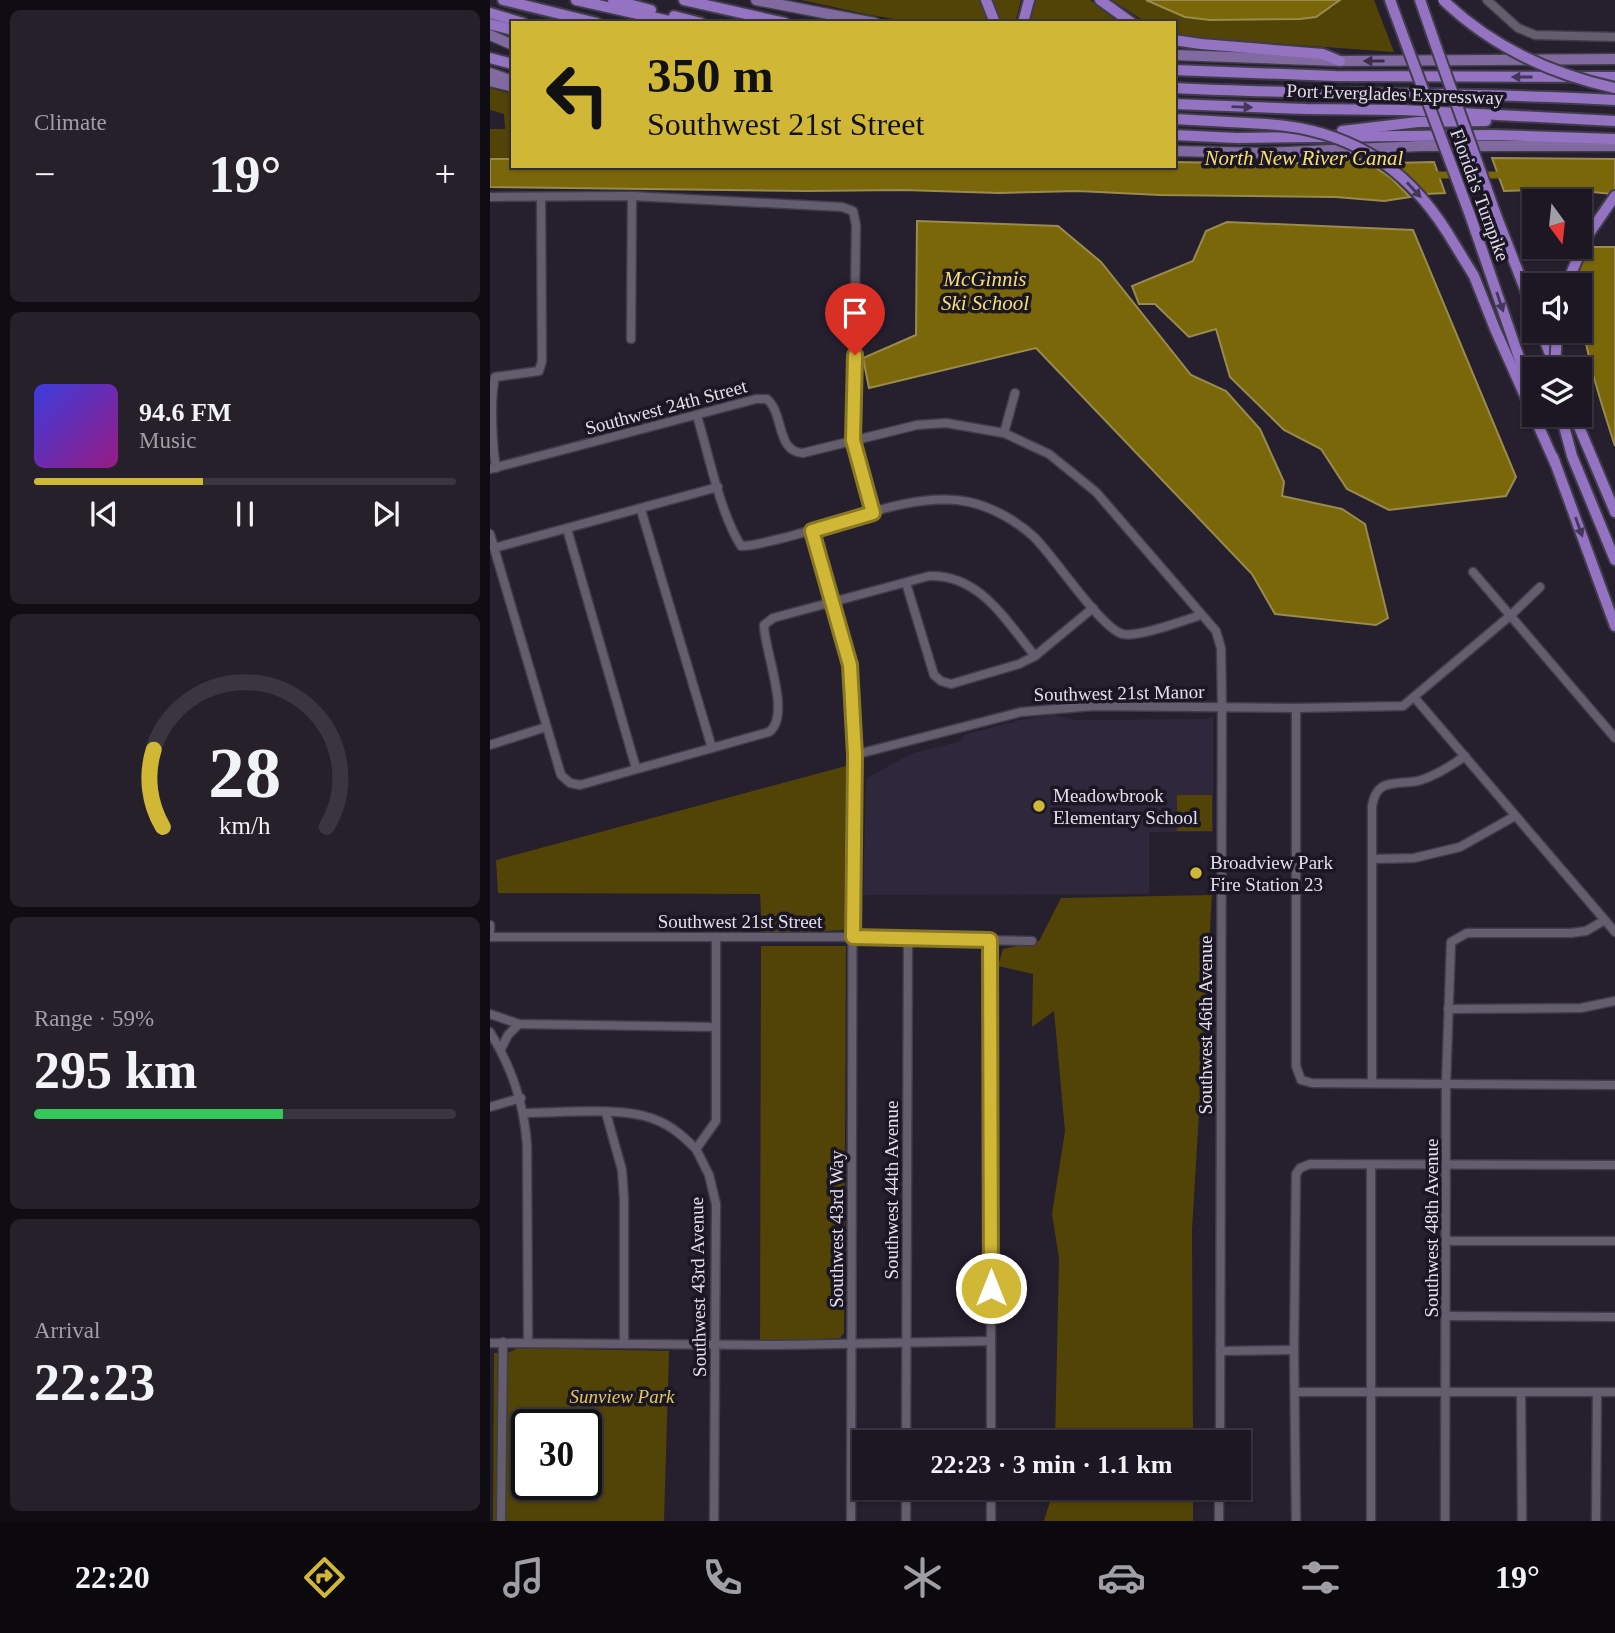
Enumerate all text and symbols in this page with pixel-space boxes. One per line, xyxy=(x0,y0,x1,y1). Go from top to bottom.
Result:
text: 350 m xyxy=(647,48,774,103)
icon: left xyxy=(532,49,623,140)
one-way arrow xyxy=(1363,55,1385,67)
one-way arrow xyxy=(1511,71,1533,83)
street label: Port Everglades Expressway xyxy=(1286,80,1504,108)
one-way arrow xyxy=(1232,101,1254,112)
text: Southwest 21st Street xyxy=(647,106,924,142)
text: Climate xyxy=(34,110,107,135)
street label: Florida's Turnpike xyxy=(1446,126,1514,264)
text: 19° xyxy=(209,146,281,203)
water label: North New River Canal xyxy=(1204,146,1404,170)
text: − xyxy=(34,153,55,195)
text: + xyxy=(435,153,456,195)
one-way arrow xyxy=(1405,181,1421,198)
north arrow xyxy=(1522,189,1592,259)
map controls xyxy=(1522,189,1592,427)
water label: McGinnis Ski School xyxy=(941,267,1029,315)
button: sound xyxy=(1522,273,1592,343)
pin xyxy=(825,283,885,355)
one-way arrow xyxy=(1495,292,1506,313)
icon: arrive xyxy=(836,294,874,332)
button: layers xyxy=(1522,357,1592,427)
street label: Southwest 24th Street xyxy=(583,375,750,439)
text: 94.6 FM xyxy=(139,398,231,427)
text: Music xyxy=(139,428,197,453)
icon: previous xyxy=(85,495,123,533)
icon: pause xyxy=(226,495,264,533)
icon: next xyxy=(367,495,405,533)
one-way arrow xyxy=(1573,516,1584,537)
street label: Southwest 21st Manor xyxy=(1033,681,1205,705)
text: 28 xyxy=(209,732,281,813)
place label: Meadowbrook Elementary School xyxy=(1053,785,1198,828)
marker: Meadowbrook Elementary School xyxy=(1031,798,1047,814)
text: km/h xyxy=(219,811,271,838)
place label: Broadview Park Fire Station 23 xyxy=(1210,852,1333,895)
marker: Broadview Park Fire Station 23 xyxy=(1188,865,1204,881)
street label: Southwest 21st Street xyxy=(658,911,823,932)
street label: Southwest 46th Avenue xyxy=(1195,935,1216,1115)
text: Range · 59% xyxy=(34,1006,154,1031)
text: 295 km xyxy=(34,1042,197,1099)
street label: Southwest 44th Avenue xyxy=(881,1100,902,1280)
street label: Southwest 48th Avenue xyxy=(1421,1138,1442,1318)
street label: Southwest 43rd Way xyxy=(826,1150,847,1308)
street label: Southwest 43rd Avenue xyxy=(686,1197,710,1377)
position arrow xyxy=(954,1251,1028,1325)
text: Arrival xyxy=(34,1318,100,1343)
text: 22:23 xyxy=(34,1354,155,1411)
park label: Sunview Park xyxy=(569,1386,675,1407)
speed limit sign: 30 xyxy=(511,1409,602,1500)
text: 22:23 · 3 min · 1.1 km xyxy=(931,1450,1172,1479)
icon: directions xyxy=(300,1553,349,1602)
icon: music xyxy=(499,1553,548,1602)
icon: phone xyxy=(698,1553,747,1602)
icon: climate xyxy=(898,1553,947,1602)
icon: car xyxy=(1097,1553,1146,1602)
icon: filters xyxy=(1296,1553,1345,1602)
text: 22:20 xyxy=(75,1559,150,1595)
text: 19° xyxy=(1495,1559,1540,1595)

